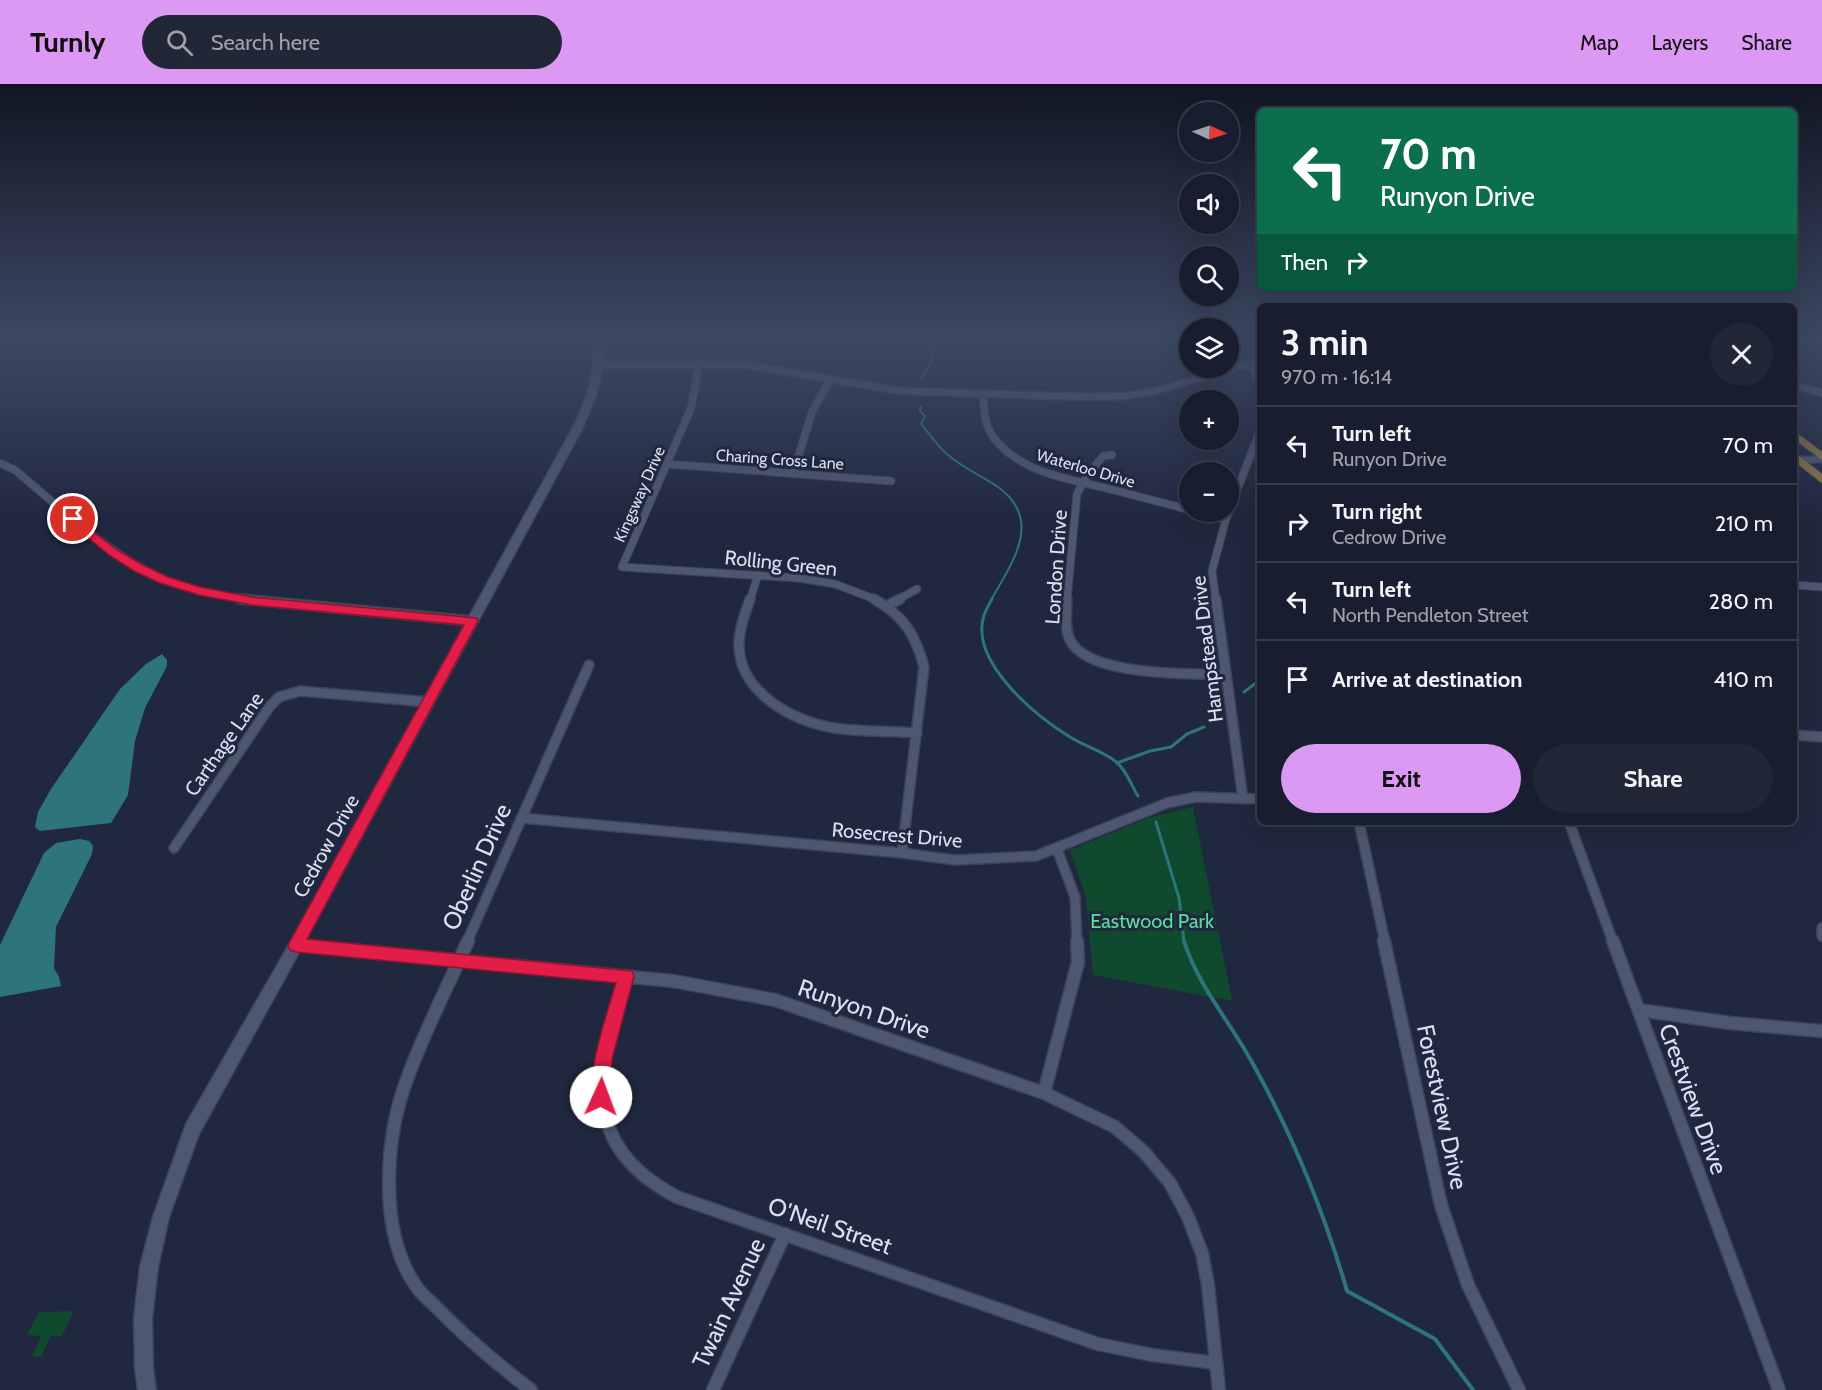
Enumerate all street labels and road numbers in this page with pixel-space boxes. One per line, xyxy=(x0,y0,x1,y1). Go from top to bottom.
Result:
street label: Kingsway Drive xyxy=(610,443,669,545)
street label: Waterloo Drive xyxy=(1035,445,1137,492)
street label: Charing Cross Lane xyxy=(715,446,845,473)
street label: London Drive xyxy=(1040,509,1072,625)
street label: Rolling Green xyxy=(724,545,838,581)
street label: Hampstead Drive xyxy=(1186,574,1228,724)
street label: Carthage Lane xyxy=(179,687,269,801)
street label: Cedrow Drive xyxy=(288,790,364,902)
street label: Oberlin Drive xyxy=(436,799,517,934)
street label: Rosecrest Drive xyxy=(831,817,963,853)
street label: Runyon Drive xyxy=(794,972,934,1045)
street label: Crestview Drive xyxy=(1653,1020,1734,1178)
street label: Forestview Drive xyxy=(1411,1022,1474,1192)
street label: O'Neil Street xyxy=(764,1191,896,1260)
street label: Twain Avenue xyxy=(686,1233,771,1372)

